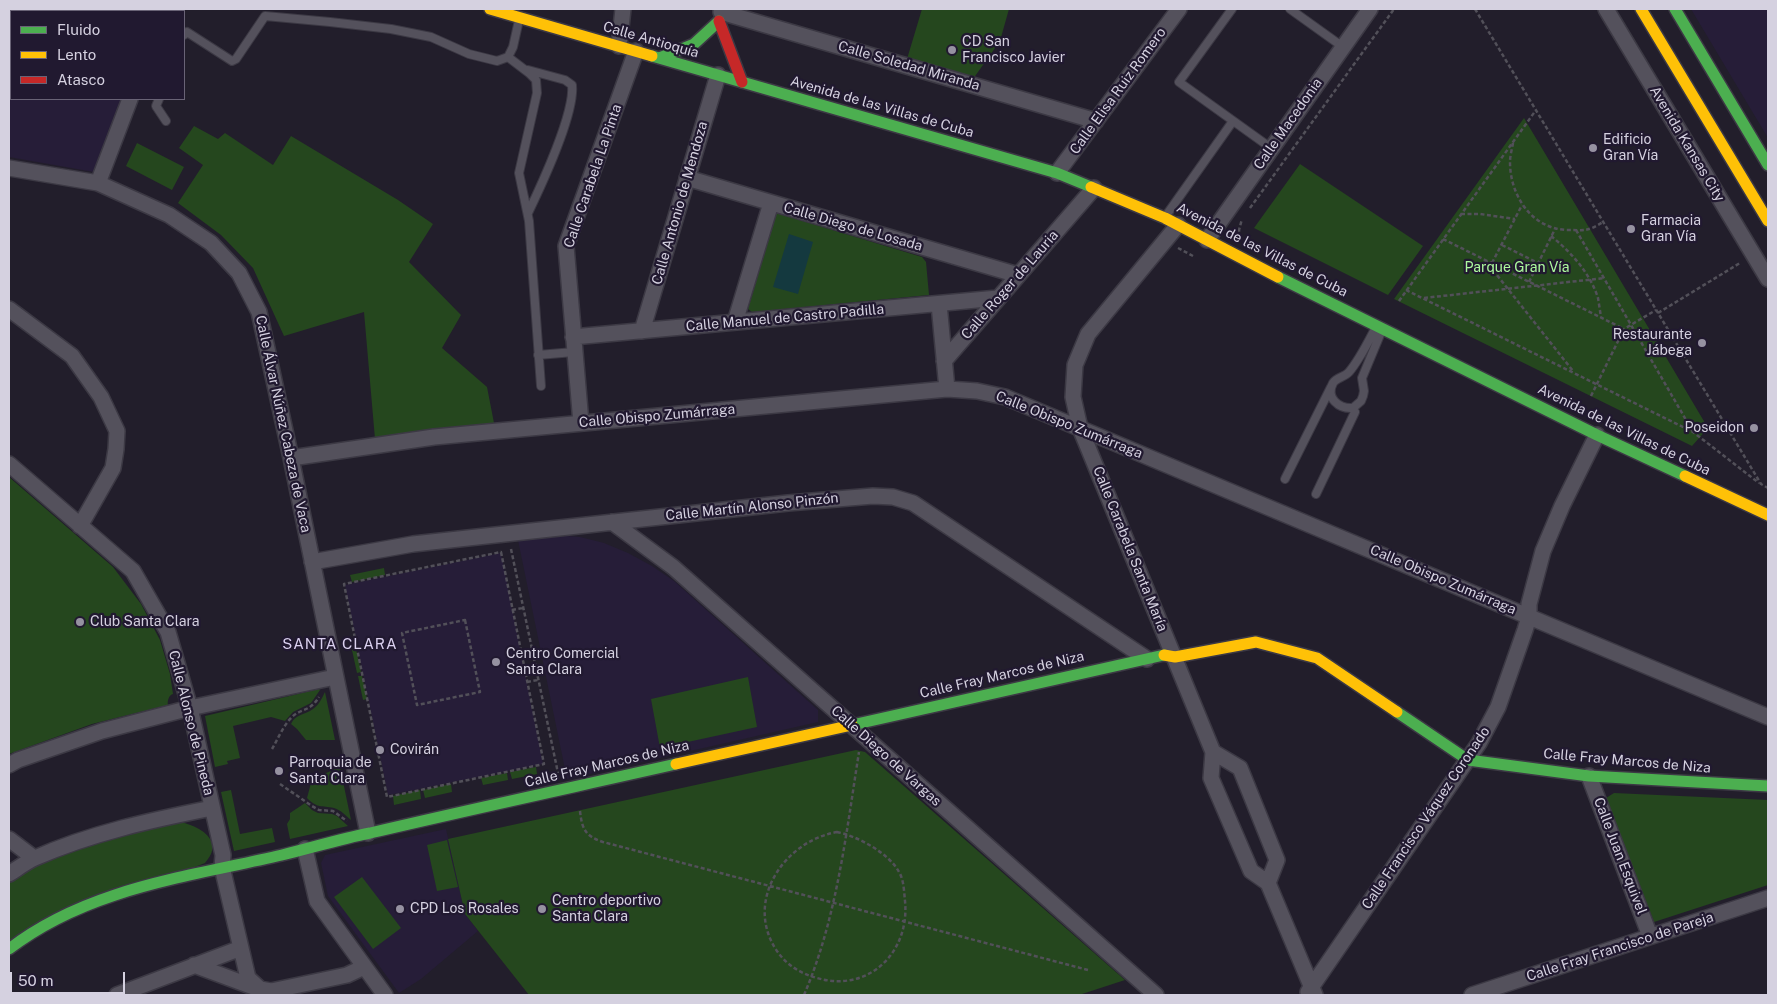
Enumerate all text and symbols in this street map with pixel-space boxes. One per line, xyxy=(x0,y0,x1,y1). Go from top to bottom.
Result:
legend xyxy=(10,10,185,100)
street label: Calle Antioquía xyxy=(601,18,701,62)
text: Fluido xyxy=(57,21,100,38)
street label: Calle Elisa Ruiz Romero xyxy=(1066,24,1170,158)
place label: CD San Francisco Javier xyxy=(962,34,1065,66)
street label: Calle Soledad Miranda xyxy=(836,38,982,94)
marker: CD San Francisco Javier xyxy=(946,44,958,56)
text: Lento xyxy=(57,46,96,63)
text: Atasco xyxy=(57,71,105,88)
street label: Avenida de las Villas de Cuba xyxy=(788,73,976,141)
street label: Calle Macedonia xyxy=(1250,75,1326,173)
street label: Avenida Kansas City xyxy=(1646,83,1728,205)
street label: Calle Carabela La Pinta xyxy=(561,102,625,250)
street label: Calle Antonio de Mendoza xyxy=(649,119,711,287)
place label: Edificio Gran Vía xyxy=(1603,132,1658,164)
marker: Edificio Gran Vía xyxy=(1587,142,1599,154)
street label: Calle Diego de Losada xyxy=(782,199,924,255)
street label: Avenida de las Villas de Cuba xyxy=(1174,199,1350,301)
place label: Farmacia Gran Vía xyxy=(1641,213,1701,246)
marker: Farmacia Gran Vía xyxy=(1625,223,1637,235)
street label: Calle Roger de Lauria xyxy=(958,227,1062,343)
park label: Parque Gran Vía xyxy=(1465,260,1569,276)
street label: Calle Manuel de Castro Padilla xyxy=(685,301,885,335)
street label: Calle Álvar Núñez Cabeza de Vaca xyxy=(252,314,314,534)
place label: Restaurante Jábega xyxy=(1613,327,1692,360)
marker: Restaurante Jábega xyxy=(1696,337,1708,349)
street label: Avenida de las Villas de Cuba xyxy=(1535,381,1713,479)
street label: Calle Obispo Zumárraga xyxy=(993,388,1145,462)
street label: Calle Obispo Zumárraga xyxy=(578,401,736,431)
place label: Poseidon xyxy=(1685,420,1744,436)
marker: Poseidon xyxy=(1748,422,1760,434)
street label: Calle Carabela Santa María xyxy=(1089,464,1171,634)
street label: Calle Martín Alonso Pinzón xyxy=(665,490,839,524)
street label: Calle Obispo Zumárraga xyxy=(1368,542,1518,618)
place label: Club Santa Clara xyxy=(90,614,200,630)
marker: Club Santa Clara xyxy=(74,616,86,628)
district label: SANTA CLARA xyxy=(281,635,399,653)
place label: Centro Comercial Santa Clara xyxy=(506,646,619,679)
street label: Calle Fray Marcos de Niza xyxy=(918,648,1086,702)
street label: Calle Alonso de Pineda xyxy=(165,649,217,797)
marker: Centro Comercial Santa Clara xyxy=(490,656,502,668)
street label: Calle Diego de Vargas xyxy=(828,702,944,810)
street label: Calle Francisco Váquez Coronado xyxy=(1358,724,1494,912)
street label: Calle Fray Marcos de Niza xyxy=(523,737,691,791)
place label: Covirán xyxy=(390,742,439,758)
marker: Covirán xyxy=(374,744,386,756)
street label: Calle Fray Marcos de Niza xyxy=(1543,745,1711,777)
place label: Parroquia de Santa Clara xyxy=(289,755,372,788)
marker: Parroquia de Santa Clara xyxy=(273,765,285,777)
street label: Calle Juan Esquivel xyxy=(1590,795,1650,917)
place label: Centro deportivo Santa Clara xyxy=(552,893,661,926)
place label: CPD Los Rosales xyxy=(410,901,519,917)
marker: CPD Los Rosales xyxy=(394,903,406,915)
marker: Centro deportivo Santa Clara xyxy=(536,903,548,915)
street label: Calle Fray Francisco de Pareja xyxy=(1524,909,1716,985)
scale bar xyxy=(12,962,128,994)
text: 50 m xyxy=(18,972,53,989)

